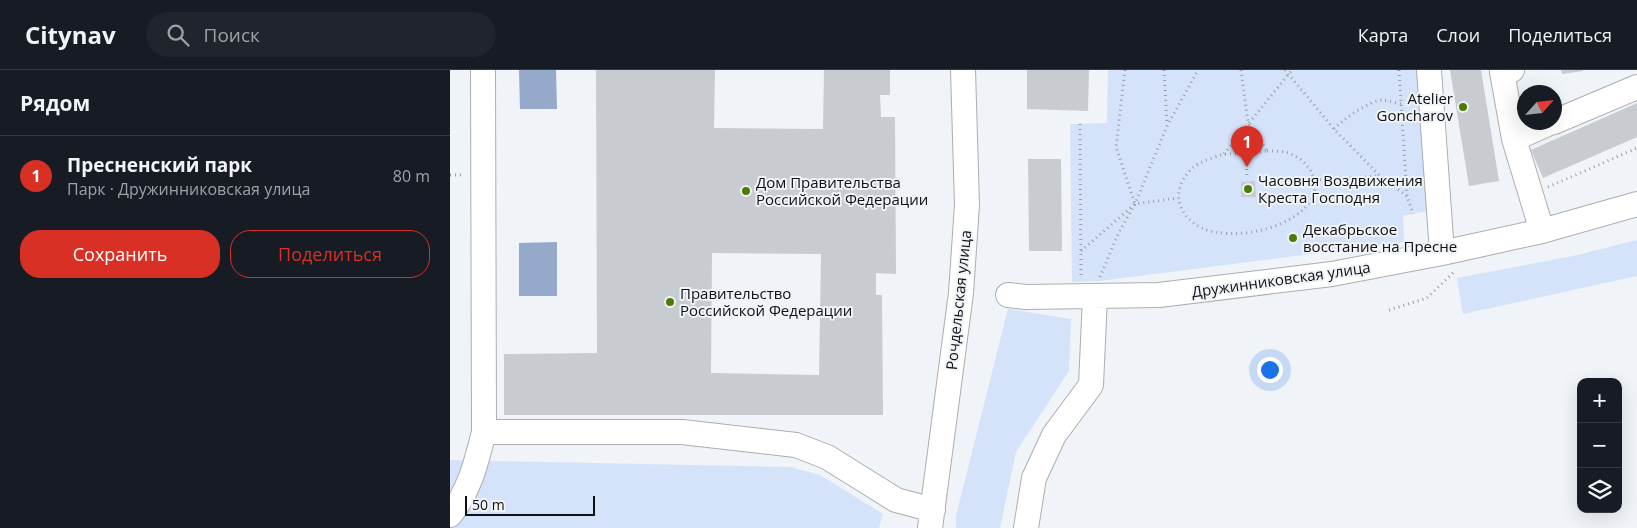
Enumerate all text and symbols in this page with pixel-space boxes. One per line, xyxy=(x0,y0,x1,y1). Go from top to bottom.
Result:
search box xyxy=(146,12,496,57)
text: Citynav xyxy=(25,18,116,51)
icon: search xyxy=(164,21,192,49)
text: Поиск xyxy=(204,22,260,48)
text: Карта xyxy=(1358,23,1408,47)
text: Слои xyxy=(1436,23,1480,47)
text: Поделиться xyxy=(1508,23,1612,47)
north arrow xyxy=(1517,85,1562,130)
place label: Atelier Goncharov xyxy=(1377,88,1454,125)
text: Рядом xyxy=(20,89,90,117)
marker: Atelier Goncharov xyxy=(1457,101,1469,113)
pin: 1 xyxy=(1231,126,1263,167)
text: Пресненский парк xyxy=(67,152,252,178)
text: 1 xyxy=(31,165,41,187)
text: 80 m xyxy=(393,165,430,187)
place label: Часовня Воздвижения Креста Господня xyxy=(1258,170,1423,207)
place label: Дом Правительства Российской Федерации xyxy=(756,172,928,209)
text: Парк · Дружинниковская улица xyxy=(67,178,310,200)
marker: Часовня Воздвижения Креста Господня xyxy=(1242,183,1254,195)
marker: Дом Правительства Российской Федерации xyxy=(740,185,752,197)
place label: Декабрьское восстание на Пресне xyxy=(1303,219,1457,256)
street label: Рочдельская улица xyxy=(941,229,975,371)
button: Сохранить xyxy=(20,230,220,278)
button: Поделиться xyxy=(230,230,430,278)
marker: Декабрьское восстание на Пресне xyxy=(1287,232,1299,244)
street label: Дружинниковская улица xyxy=(1190,257,1372,301)
place label: Правительство Российской Федерации xyxy=(680,283,852,320)
marker: Правительство Российской Федерации xyxy=(664,296,676,308)
your location xyxy=(1257,357,1283,383)
map controls xyxy=(1577,378,1622,513)
button: + xyxy=(1577,378,1622,423)
button: − xyxy=(1577,423,1622,468)
button: layers xyxy=(1577,468,1622,513)
scale bar xyxy=(465,493,595,516)
text: 50 m xyxy=(472,495,505,514)

